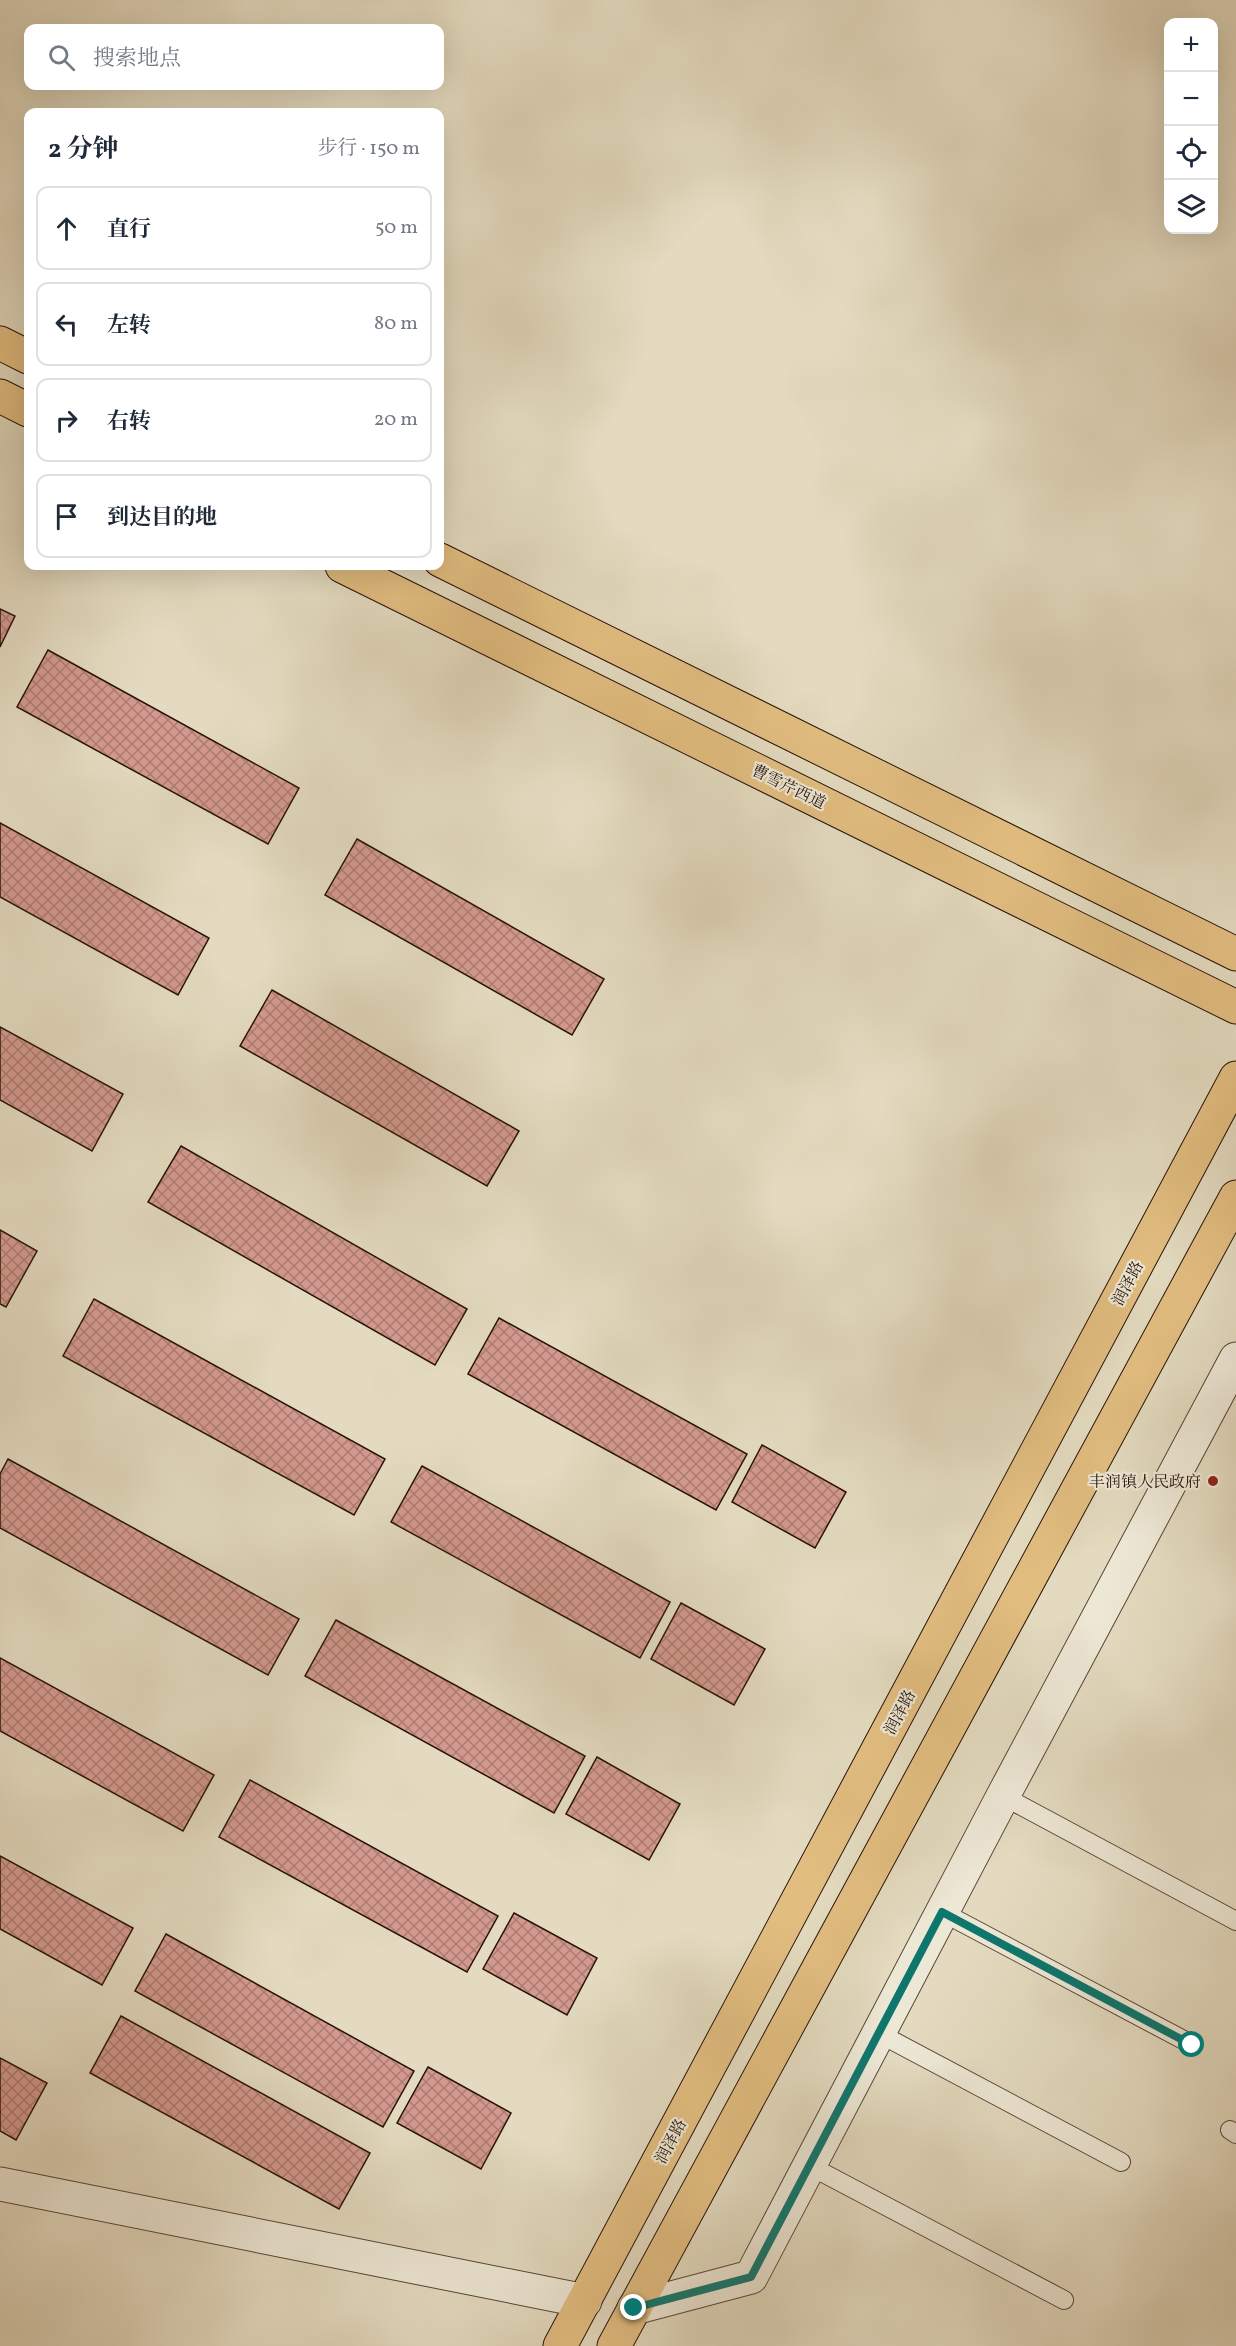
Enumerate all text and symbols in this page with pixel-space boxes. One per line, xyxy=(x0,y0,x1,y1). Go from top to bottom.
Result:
map controls xyxy=(1164,18,1218,234)
button: + xyxy=(1164,18,1218,72)
search box xyxy=(24,24,444,90)
icon: search xyxy=(45,41,78,74)
text: 搜索地点 xyxy=(93,44,181,75)
button: − xyxy=(1164,72,1218,126)
button: locate xyxy=(1164,126,1218,180)
text: 2 分钟 xyxy=(48,132,119,168)
text: 步行 · 150 m xyxy=(317,135,420,163)
button: layers xyxy=(1164,180,1218,234)
icon: ahead xyxy=(50,212,83,245)
text: 50 m xyxy=(375,214,418,242)
text: 直行 xyxy=(107,215,151,246)
icon: left xyxy=(50,308,83,341)
text: 80 m xyxy=(374,310,418,338)
text: 左转 xyxy=(107,311,151,342)
icon: right xyxy=(50,404,83,437)
text: 20 m xyxy=(374,406,418,434)
text: 右转 xyxy=(107,407,151,438)
icon: arrive xyxy=(50,500,83,533)
text: 到达目的地 xyxy=(107,503,217,534)
street label: 曹雪芹西道 xyxy=(747,760,829,815)
street label: 润泽路 xyxy=(1108,1258,1150,1310)
place label: 丰润镇人民政府 xyxy=(1089,1472,1201,1494)
marker: 丰润镇人民政府 xyxy=(1206,1474,1220,1488)
street label: 润泽路 xyxy=(880,1687,922,1739)
route start xyxy=(1178,2031,1204,2057)
street label: 润泽路 xyxy=(651,2116,693,2168)
route end xyxy=(620,2294,646,2320)

